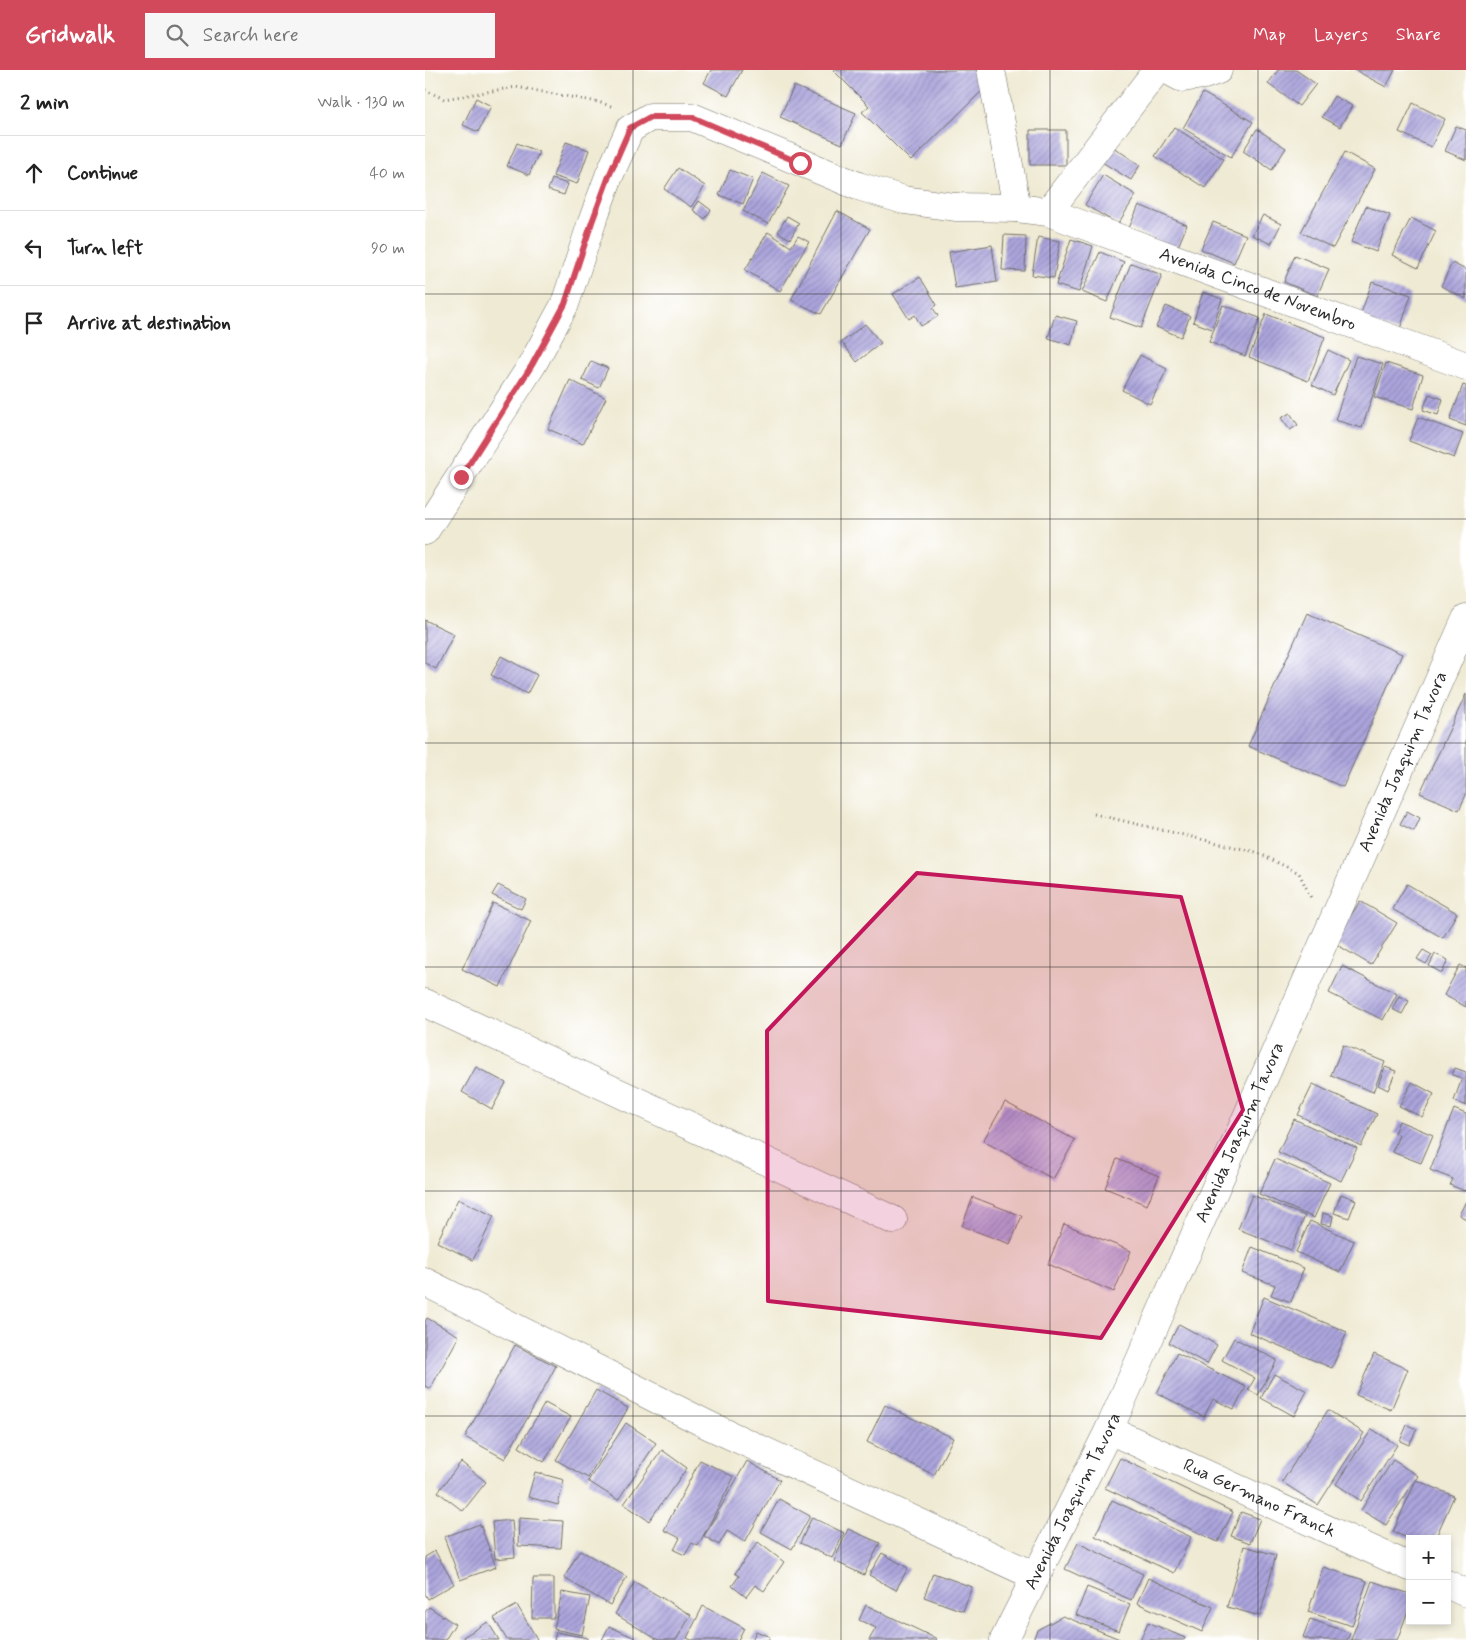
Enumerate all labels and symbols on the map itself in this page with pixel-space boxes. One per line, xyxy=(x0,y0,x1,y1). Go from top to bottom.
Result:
route start xyxy=(789,152,812,175)
street label: Avenida Cinco de Novembro xyxy=(1156,242,1359,336)
route end xyxy=(450,466,473,489)
street label: Avenida Joaquim Tavora xyxy=(1353,668,1453,856)
street label: Avenida Joaquim Tavora xyxy=(1190,1038,1290,1226)
street label: Avenida Joaquim Tavora xyxy=(1019,1409,1127,1594)
street label: Rua Germano Franck xyxy=(1179,1453,1339,1544)

